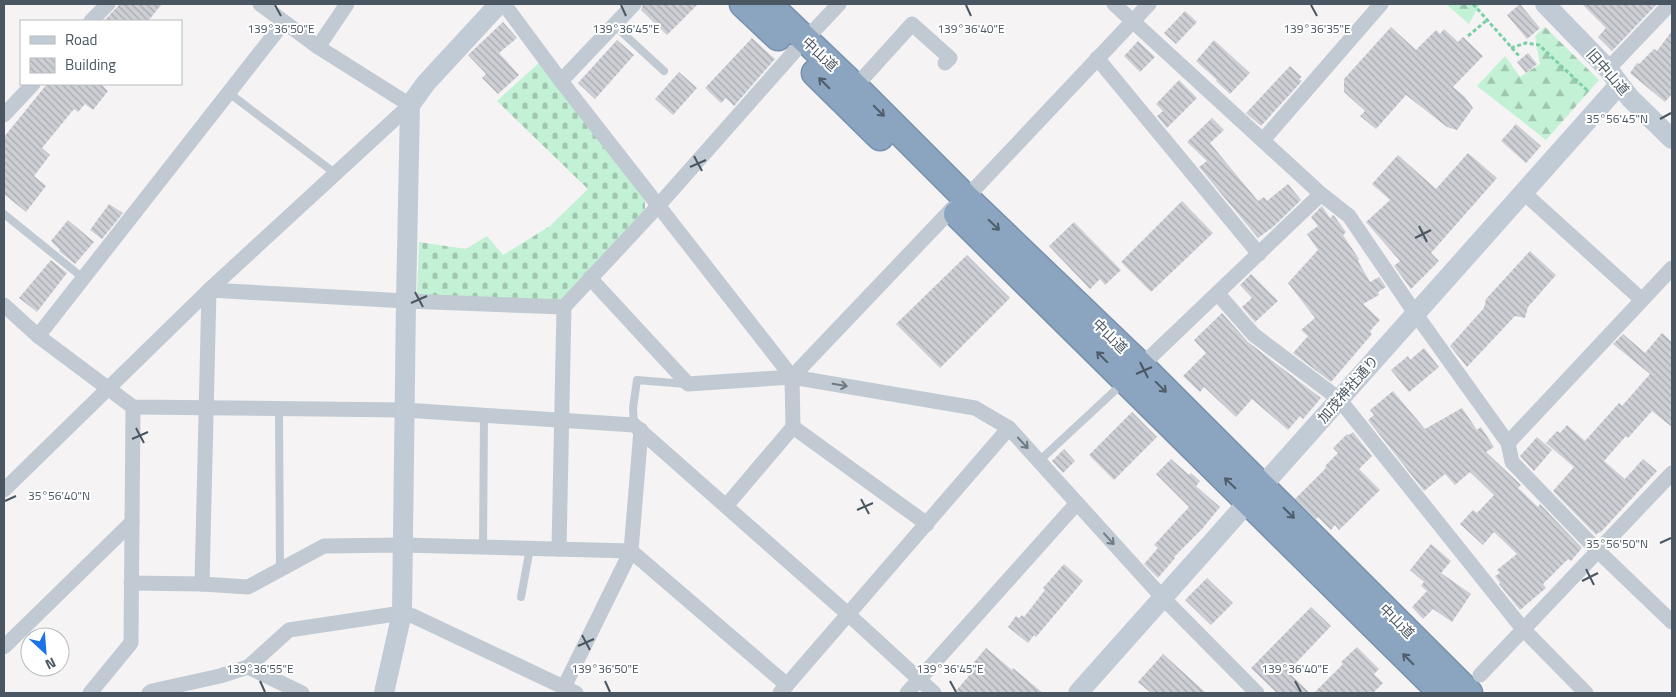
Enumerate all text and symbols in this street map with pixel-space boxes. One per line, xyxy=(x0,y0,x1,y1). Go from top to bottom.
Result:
text: 139°36'50"E xyxy=(247,19,315,38)
text: 139°36'45"E xyxy=(592,19,660,38)
text: 139°36'40"E xyxy=(937,19,1005,38)
text: 139°36'35"E xyxy=(1283,19,1351,38)
legend xyxy=(20,20,182,85)
text: Road xyxy=(65,28,97,51)
street label: 中山道 xyxy=(798,32,843,76)
street label: 旧中山道 xyxy=(1582,44,1635,100)
text: Building xyxy=(65,53,116,76)
one-way arrow xyxy=(819,77,831,89)
one-way arrow xyxy=(873,104,885,117)
text: 35°56'45"N xyxy=(1586,109,1648,128)
one-way arrow xyxy=(988,219,1000,231)
street label: 中山道 xyxy=(1088,313,1133,358)
street label: 加茂神社通り xyxy=(1312,350,1383,427)
one-way arrow xyxy=(1095,351,1108,363)
one-way arrow xyxy=(1155,380,1167,392)
one-way arrow xyxy=(831,381,847,391)
one-way arrow xyxy=(1017,437,1029,450)
one-way arrow xyxy=(1224,477,1236,489)
text: 35°56'40"N xyxy=(28,486,90,505)
one-way arrow xyxy=(1283,507,1296,519)
one-way arrow xyxy=(1104,533,1115,546)
text: 35°56'50"N xyxy=(1586,534,1648,553)
street label: 中山道 xyxy=(1375,598,1420,643)
north arrow xyxy=(20,627,70,677)
text: N xyxy=(42,653,60,676)
one-way arrow xyxy=(1401,653,1414,665)
text: 139°36'55"E xyxy=(226,659,294,678)
text: 139°36'50"E xyxy=(571,659,639,678)
text: 139°36'45"E xyxy=(916,659,984,678)
text: 139°36'40"E xyxy=(1261,659,1329,678)

